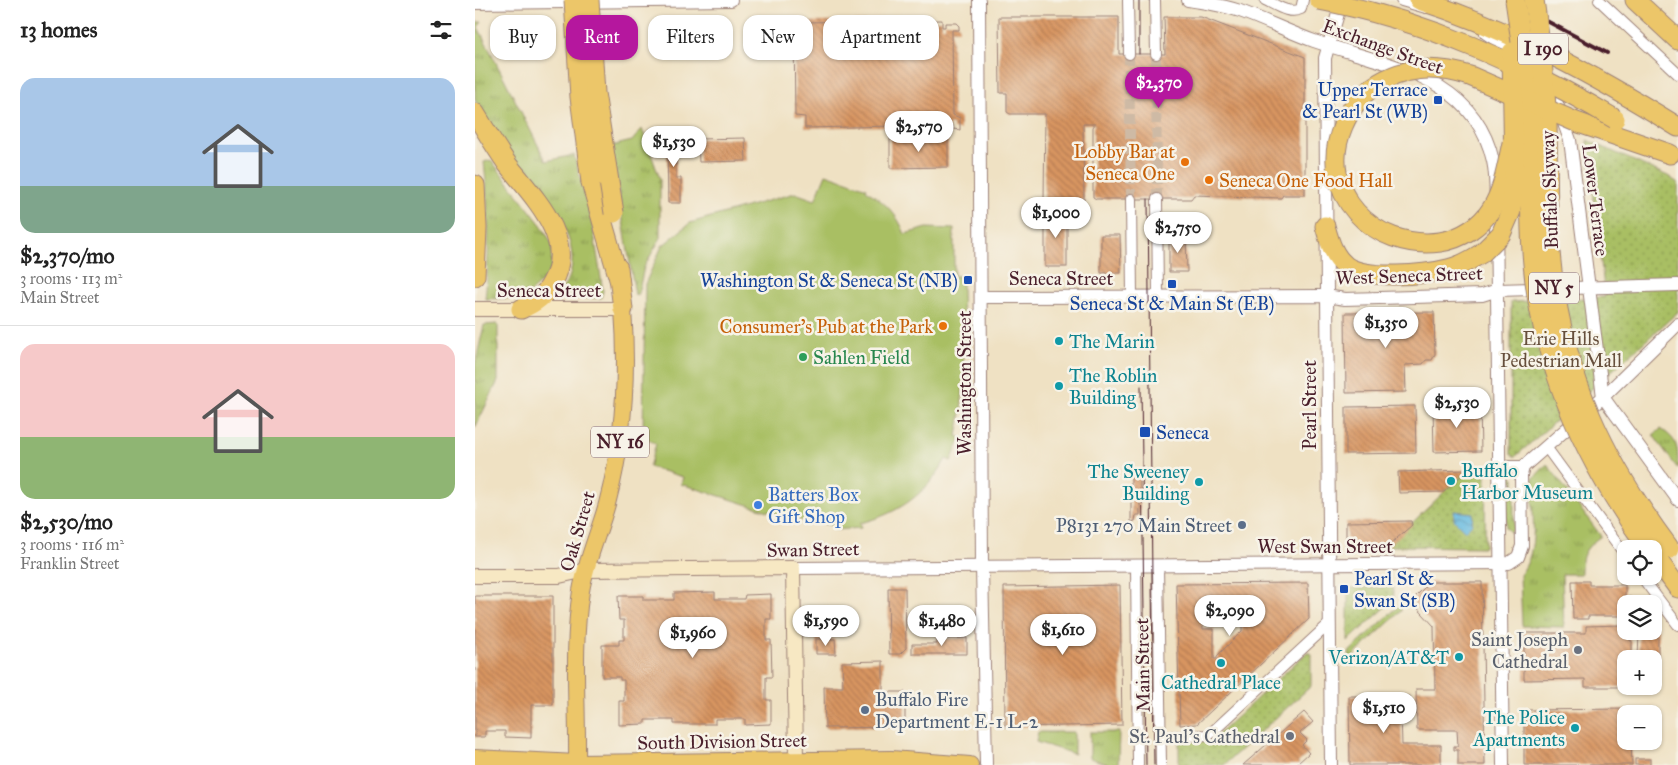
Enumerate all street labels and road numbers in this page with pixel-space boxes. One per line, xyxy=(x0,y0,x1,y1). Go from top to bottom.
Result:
street label: Exchange Street xyxy=(1319,14,1447,80)
road number: I 190 xyxy=(1518,34,1568,64)
street label: Buffalo Skyway xyxy=(1536,129,1563,250)
street label: Lower Terrace xyxy=(1577,143,1614,257)
street label: West Seneca Street xyxy=(1335,261,1483,290)
street label: Seneca Street xyxy=(1009,267,1113,290)
road number: NY 5 xyxy=(1529,272,1579,304)
street label: Seneca Street xyxy=(497,279,601,302)
street label: Washington Street xyxy=(953,310,977,456)
street label: Pearl Street xyxy=(1298,360,1321,450)
road number: NY 16 xyxy=(591,427,649,458)
street label: Oak Street xyxy=(555,488,600,574)
street label: West Swan Street xyxy=(1257,535,1393,558)
street label: Swan Street xyxy=(766,537,860,562)
street label: Main Street xyxy=(1130,617,1155,712)
street label: South Division Street xyxy=(637,729,807,754)

